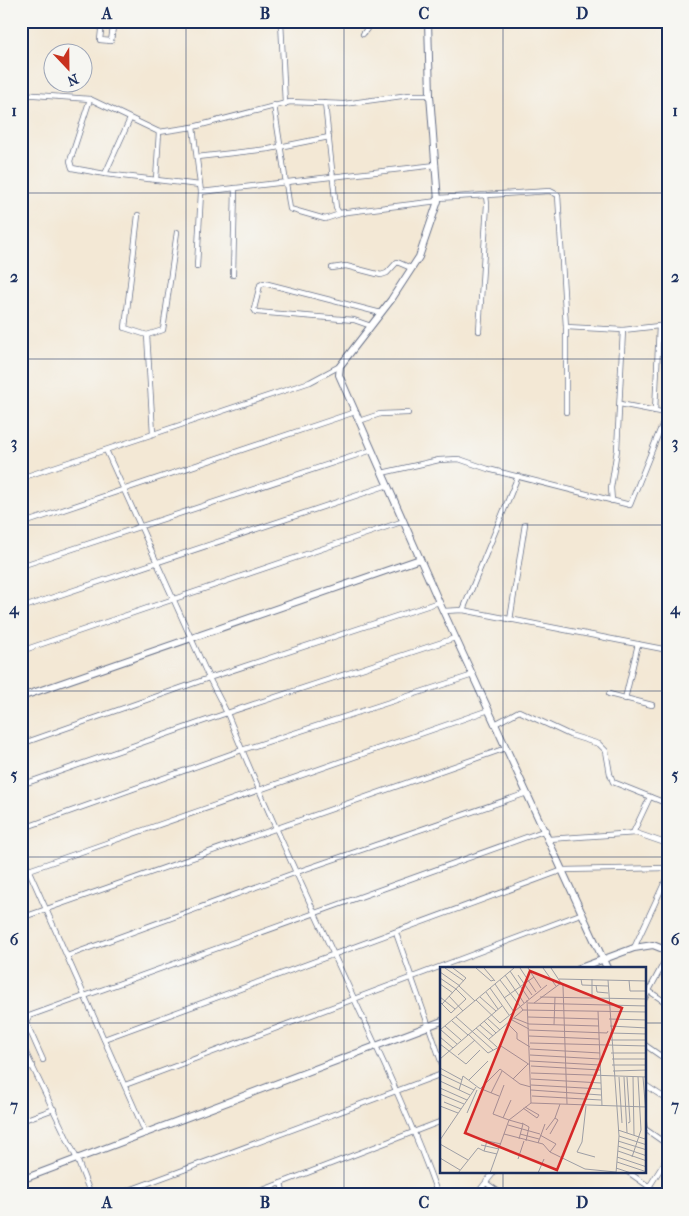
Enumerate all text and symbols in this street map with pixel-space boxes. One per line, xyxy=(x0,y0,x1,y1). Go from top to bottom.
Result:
text: A xyxy=(101,4,113,23)
text: B xyxy=(260,4,270,23)
text: C xyxy=(419,4,430,23)
text: D xyxy=(576,4,588,23)
north arrow xyxy=(42,42,92,92)
text: N xyxy=(64,70,81,90)
text: 1 xyxy=(11,101,17,120)
text: 1 xyxy=(672,101,678,120)
text: 2 xyxy=(10,267,18,286)
text: 2 xyxy=(671,267,679,286)
text: 3 xyxy=(11,433,17,453)
text: 3 xyxy=(672,433,678,453)
text: 4 xyxy=(8,599,20,619)
text: 4 xyxy=(669,599,681,619)
text: 5 xyxy=(11,765,18,784)
text: 5 xyxy=(672,765,679,784)
text: 6 xyxy=(10,930,19,949)
text: 6 xyxy=(671,930,680,949)
inset map xyxy=(440,967,646,1174)
text: 7 xyxy=(9,1096,18,1115)
text: 7 xyxy=(670,1096,679,1115)
text: A xyxy=(101,1193,113,1212)
text: B xyxy=(260,1193,270,1212)
text: C xyxy=(419,1193,430,1212)
text: D xyxy=(576,1193,588,1212)

